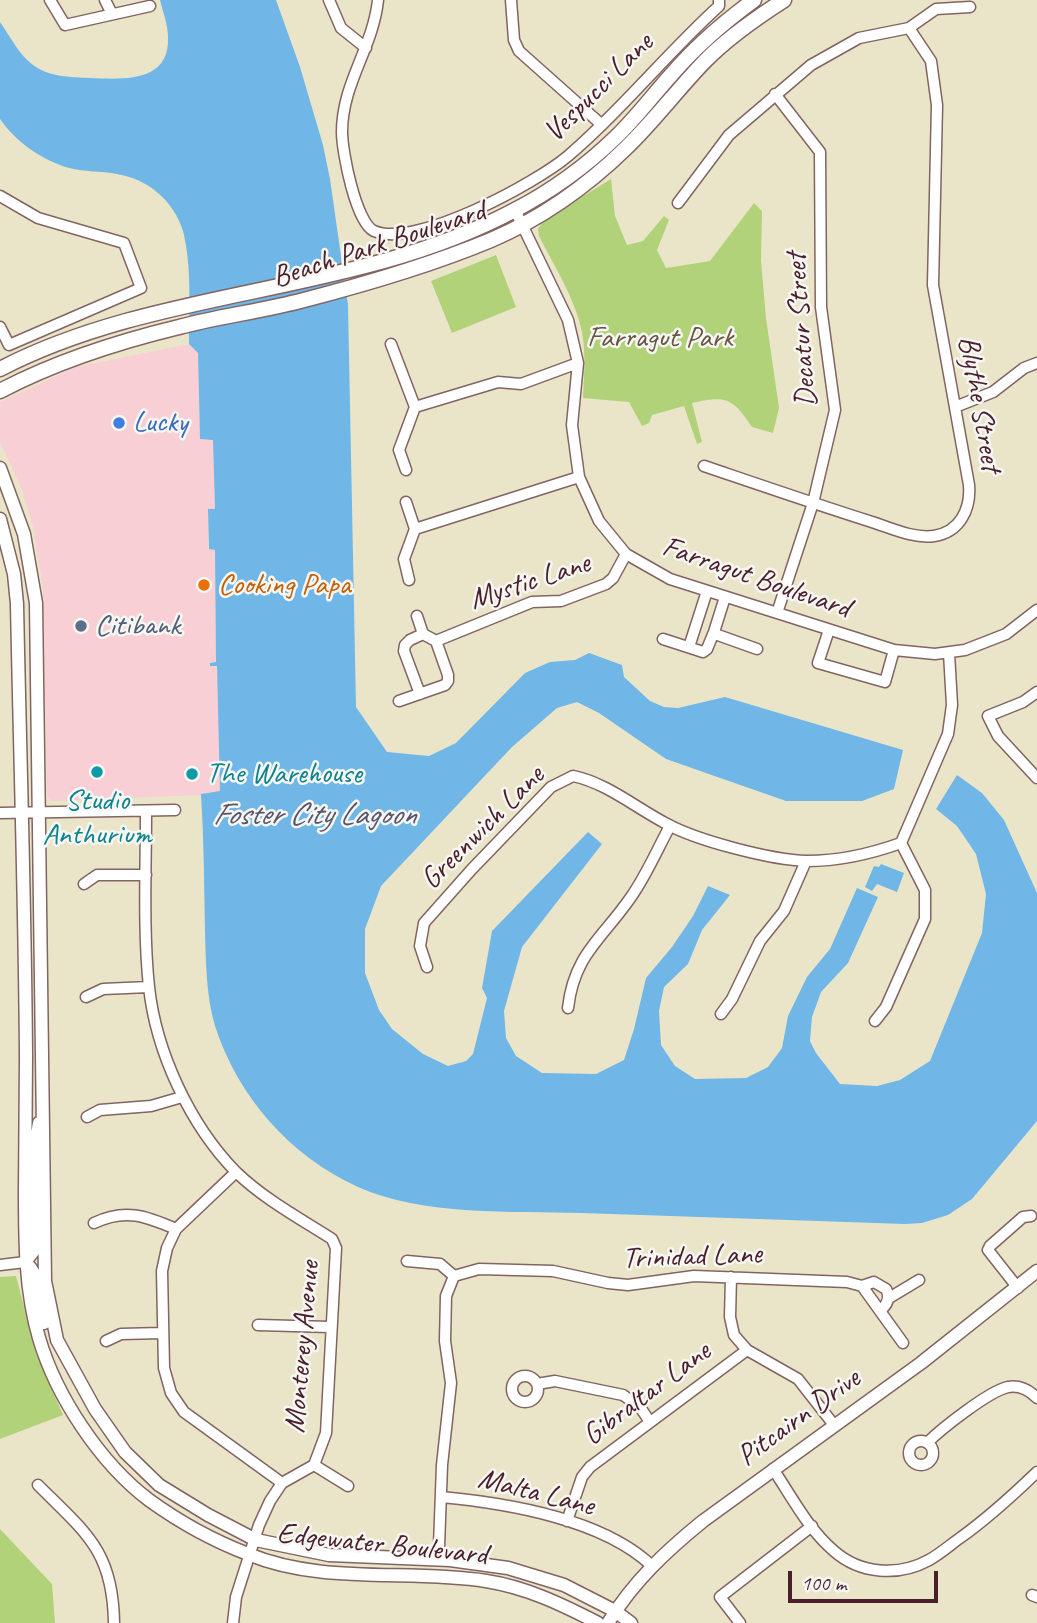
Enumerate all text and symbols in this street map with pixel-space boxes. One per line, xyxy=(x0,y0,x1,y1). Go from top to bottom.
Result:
street label: Vespucci Lane xyxy=(537,26,661,150)
street label: Beach Park Boulevard xyxy=(268,194,490,296)
street label: Decatur Street xyxy=(779,252,825,408)
park label: Farragut Park xyxy=(587,320,733,356)
street label: Blythe Street xyxy=(949,333,1009,475)
place label: Lucky xyxy=(133,405,188,441)
marker: Lucky xyxy=(111,415,127,431)
street label: Farragut Boulevard xyxy=(657,529,855,627)
street label: Mystic Lane xyxy=(465,546,595,618)
place label: Cooking Papa xyxy=(218,567,351,603)
marker: Cooking Papa xyxy=(196,577,212,593)
place label: Citibank xyxy=(95,608,180,644)
marker: Citibank xyxy=(73,618,89,634)
place label: The Warehouse xyxy=(206,756,362,792)
street label: Greenwich Lane xyxy=(414,759,552,897)
marker: Studio Anthurium xyxy=(89,764,105,780)
marker: The Warehouse xyxy=(184,766,200,782)
place label: Studio Anthurium xyxy=(43,783,151,854)
water label: Foster City Lagoon xyxy=(213,797,415,835)
street label: Trinidad Lane xyxy=(622,1237,762,1277)
street label: Monterey Avenue xyxy=(278,1260,328,1434)
street label: Gibraltar Lane xyxy=(576,1334,718,1454)
street label: Pitcairn Drive xyxy=(730,1361,868,1475)
street label: Malta Lane xyxy=(474,1461,598,1525)
street label: Edgewater Boulevard xyxy=(275,1516,489,1574)
scale bar xyxy=(792,1556,942,1600)
text: 100 m xyxy=(801,1570,846,1596)

